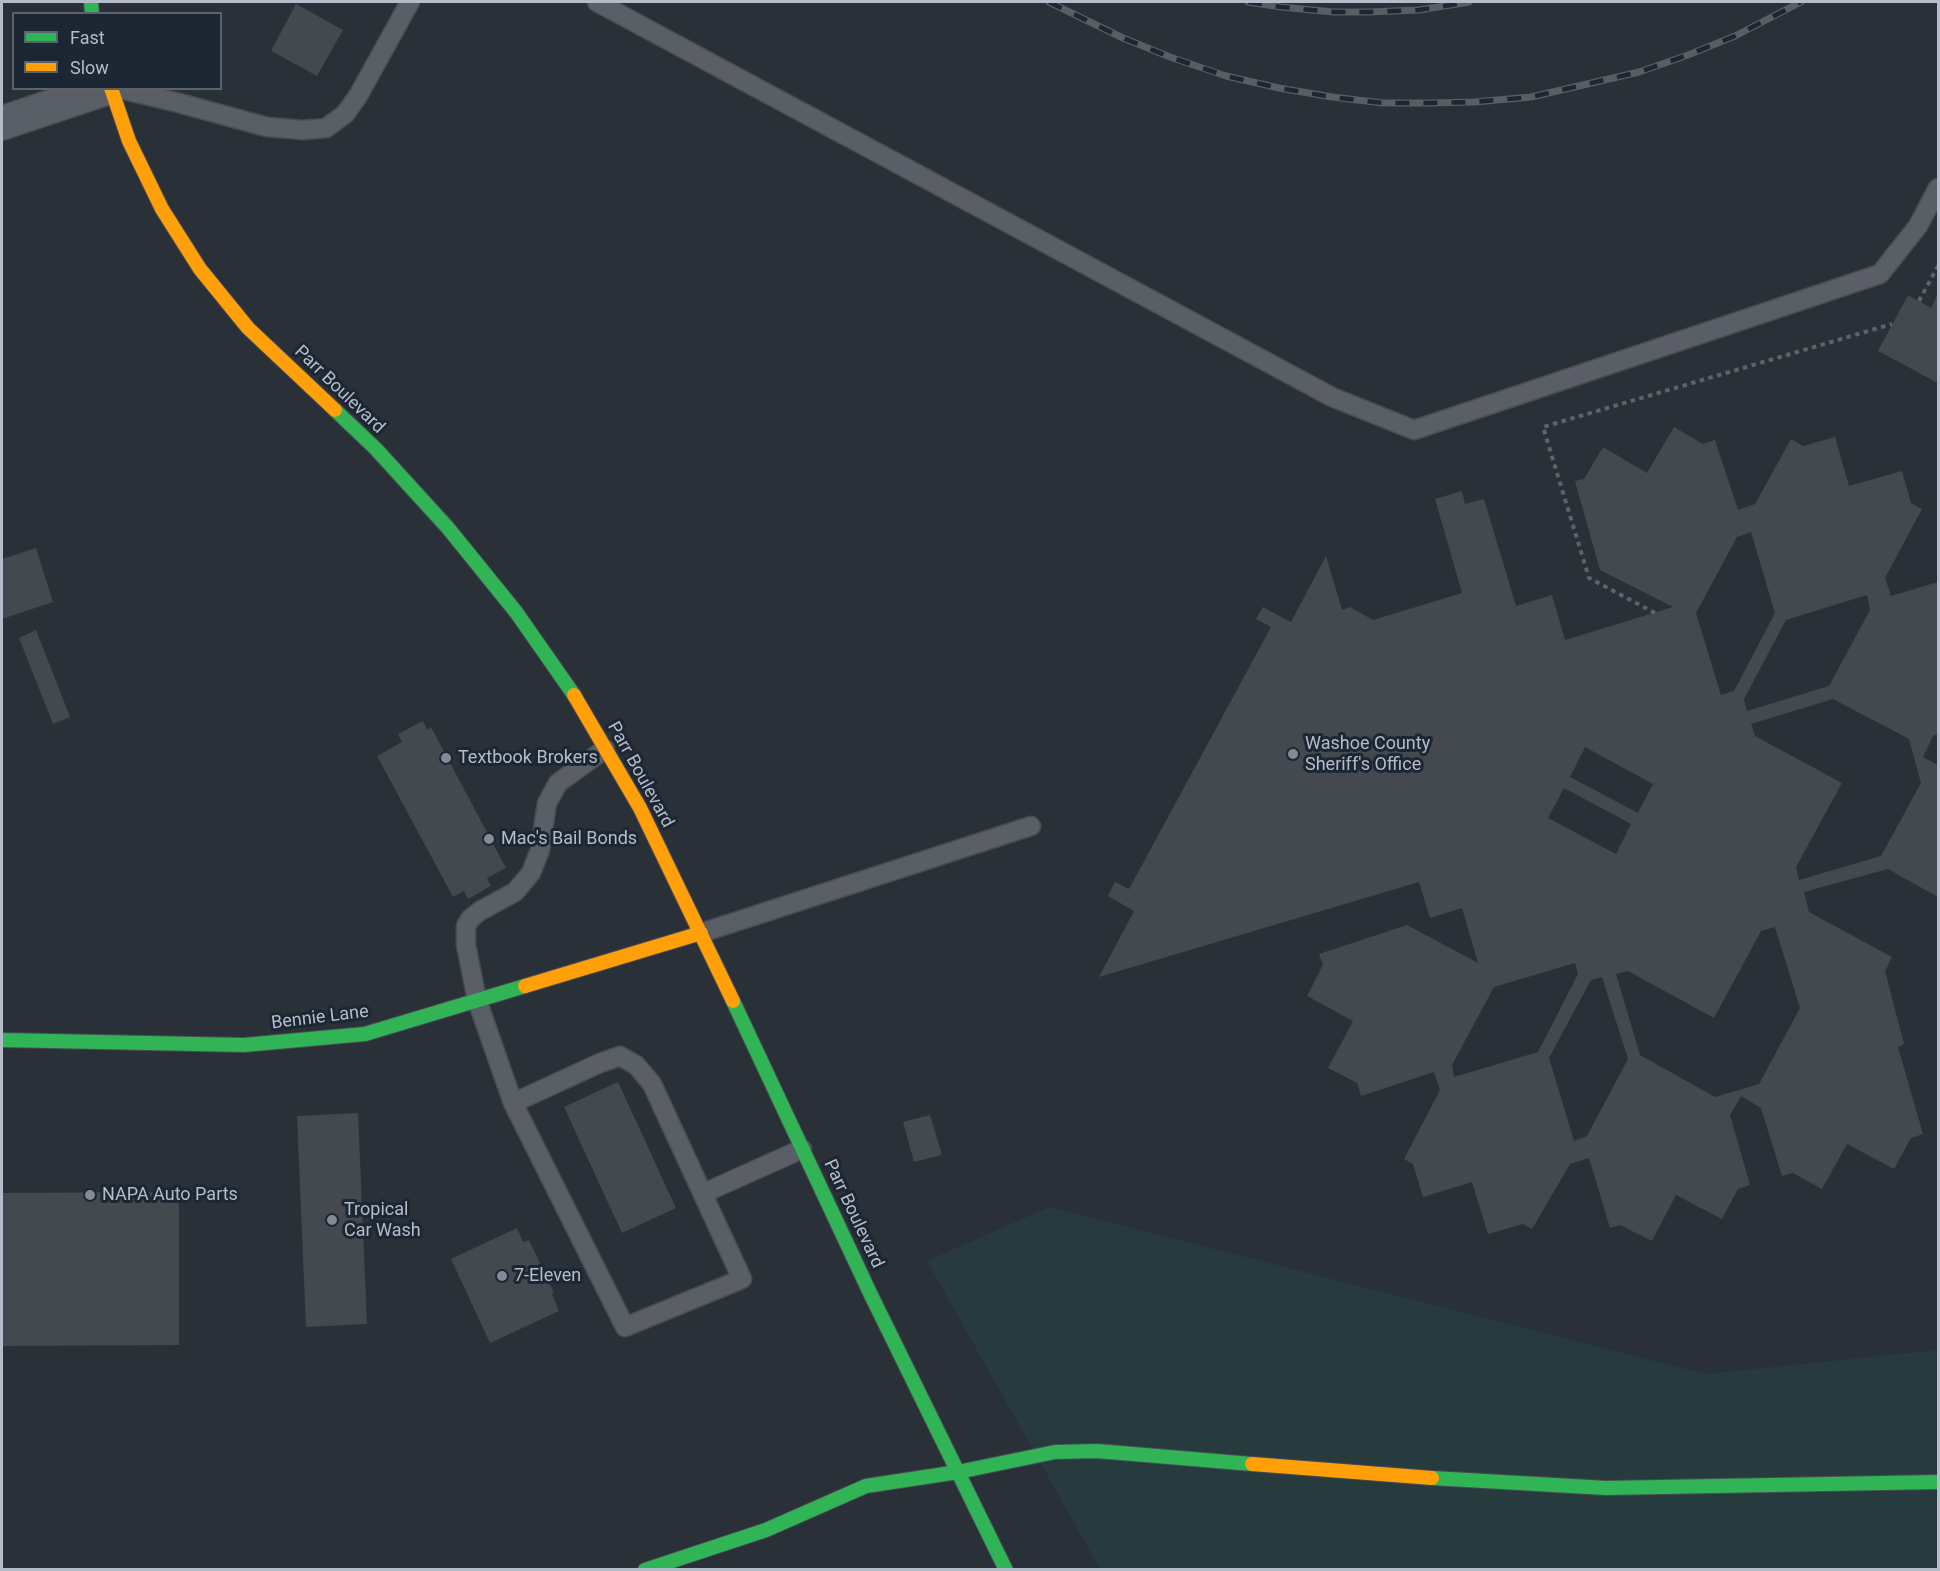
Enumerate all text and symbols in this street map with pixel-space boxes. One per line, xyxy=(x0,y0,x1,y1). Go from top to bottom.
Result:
legend xyxy=(12,12,222,90)
text: Fast xyxy=(70,27,105,48)
text: Slow xyxy=(70,57,109,78)
street label: Parr Boulevard xyxy=(289,341,389,439)
street label: Parr Boulevard xyxy=(602,718,678,832)
place label: Washoe County Sheriff's Office xyxy=(1305,733,1430,776)
place label: Textbook Brokers xyxy=(458,747,598,769)
marker: Washoe County Sheriff's Office xyxy=(1286,747,1300,761)
marker: Textbook Brokers xyxy=(439,751,453,765)
place label: Mac's Bail Bonds xyxy=(501,828,637,850)
marker: Mac's Bail Bonds xyxy=(482,832,496,846)
street label: Bennie Lane xyxy=(270,1001,370,1035)
street label: Parr Boulevard xyxy=(818,1156,888,1272)
place label: NAPA Auto Parts xyxy=(102,1184,238,1206)
marker: NAPA Auto Parts xyxy=(83,1188,97,1202)
place label: Tropical Car Wash xyxy=(344,1199,421,1242)
marker: Tropical Car Wash xyxy=(325,1213,339,1227)
place label: 7-Eleven xyxy=(514,1265,581,1287)
marker: 7-Eleven xyxy=(495,1269,509,1283)

